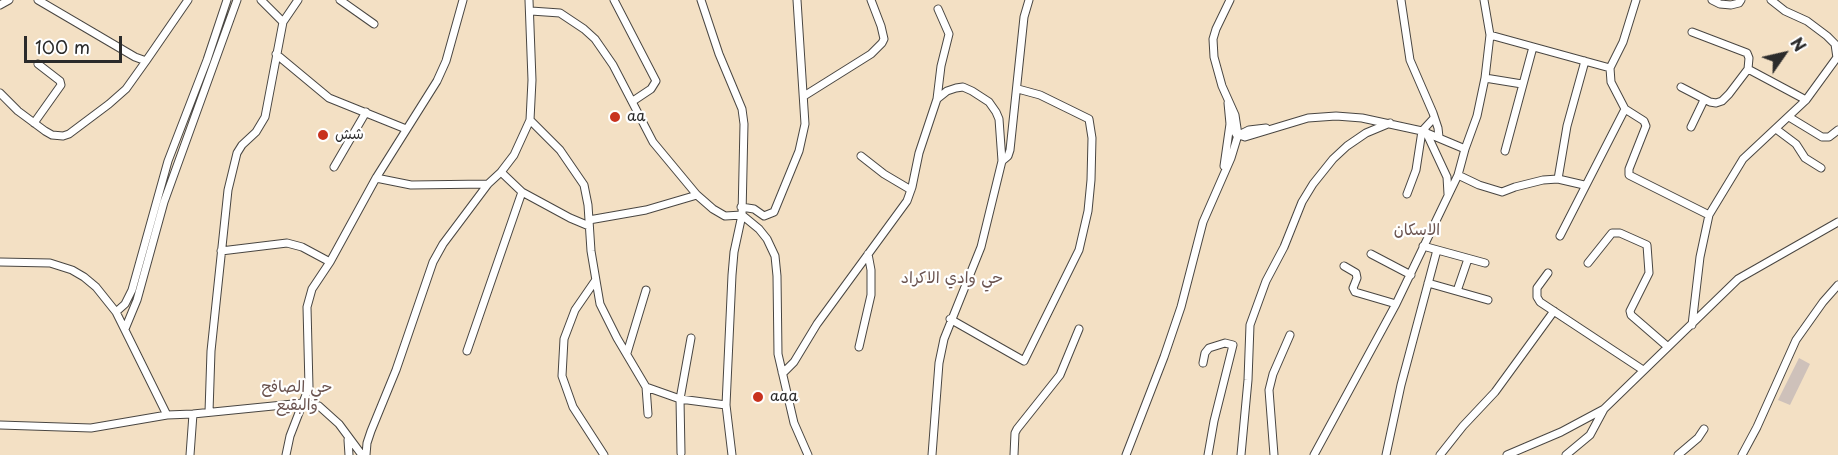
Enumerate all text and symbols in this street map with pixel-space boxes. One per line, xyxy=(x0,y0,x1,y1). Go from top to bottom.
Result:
scale bar xyxy=(27,24,124,62)
north arrow xyxy=(1754,24,1814,84)
text: N xyxy=(1785,32,1812,56)
text: 100 m xyxy=(35,33,90,60)
place label: aa xyxy=(627,108,646,126)
marker: aa xyxy=(608,110,622,124)
place label: شش xyxy=(335,126,364,144)
marker: شش xyxy=(316,128,330,142)
district label: الاسكان xyxy=(1394,221,1440,241)
district label: حي وادي الاكراد xyxy=(901,269,1003,289)
district label: حي الصافح والبقيع xyxy=(262,378,332,416)
place label: aaa xyxy=(770,388,798,406)
marker: aaa xyxy=(751,390,765,404)

